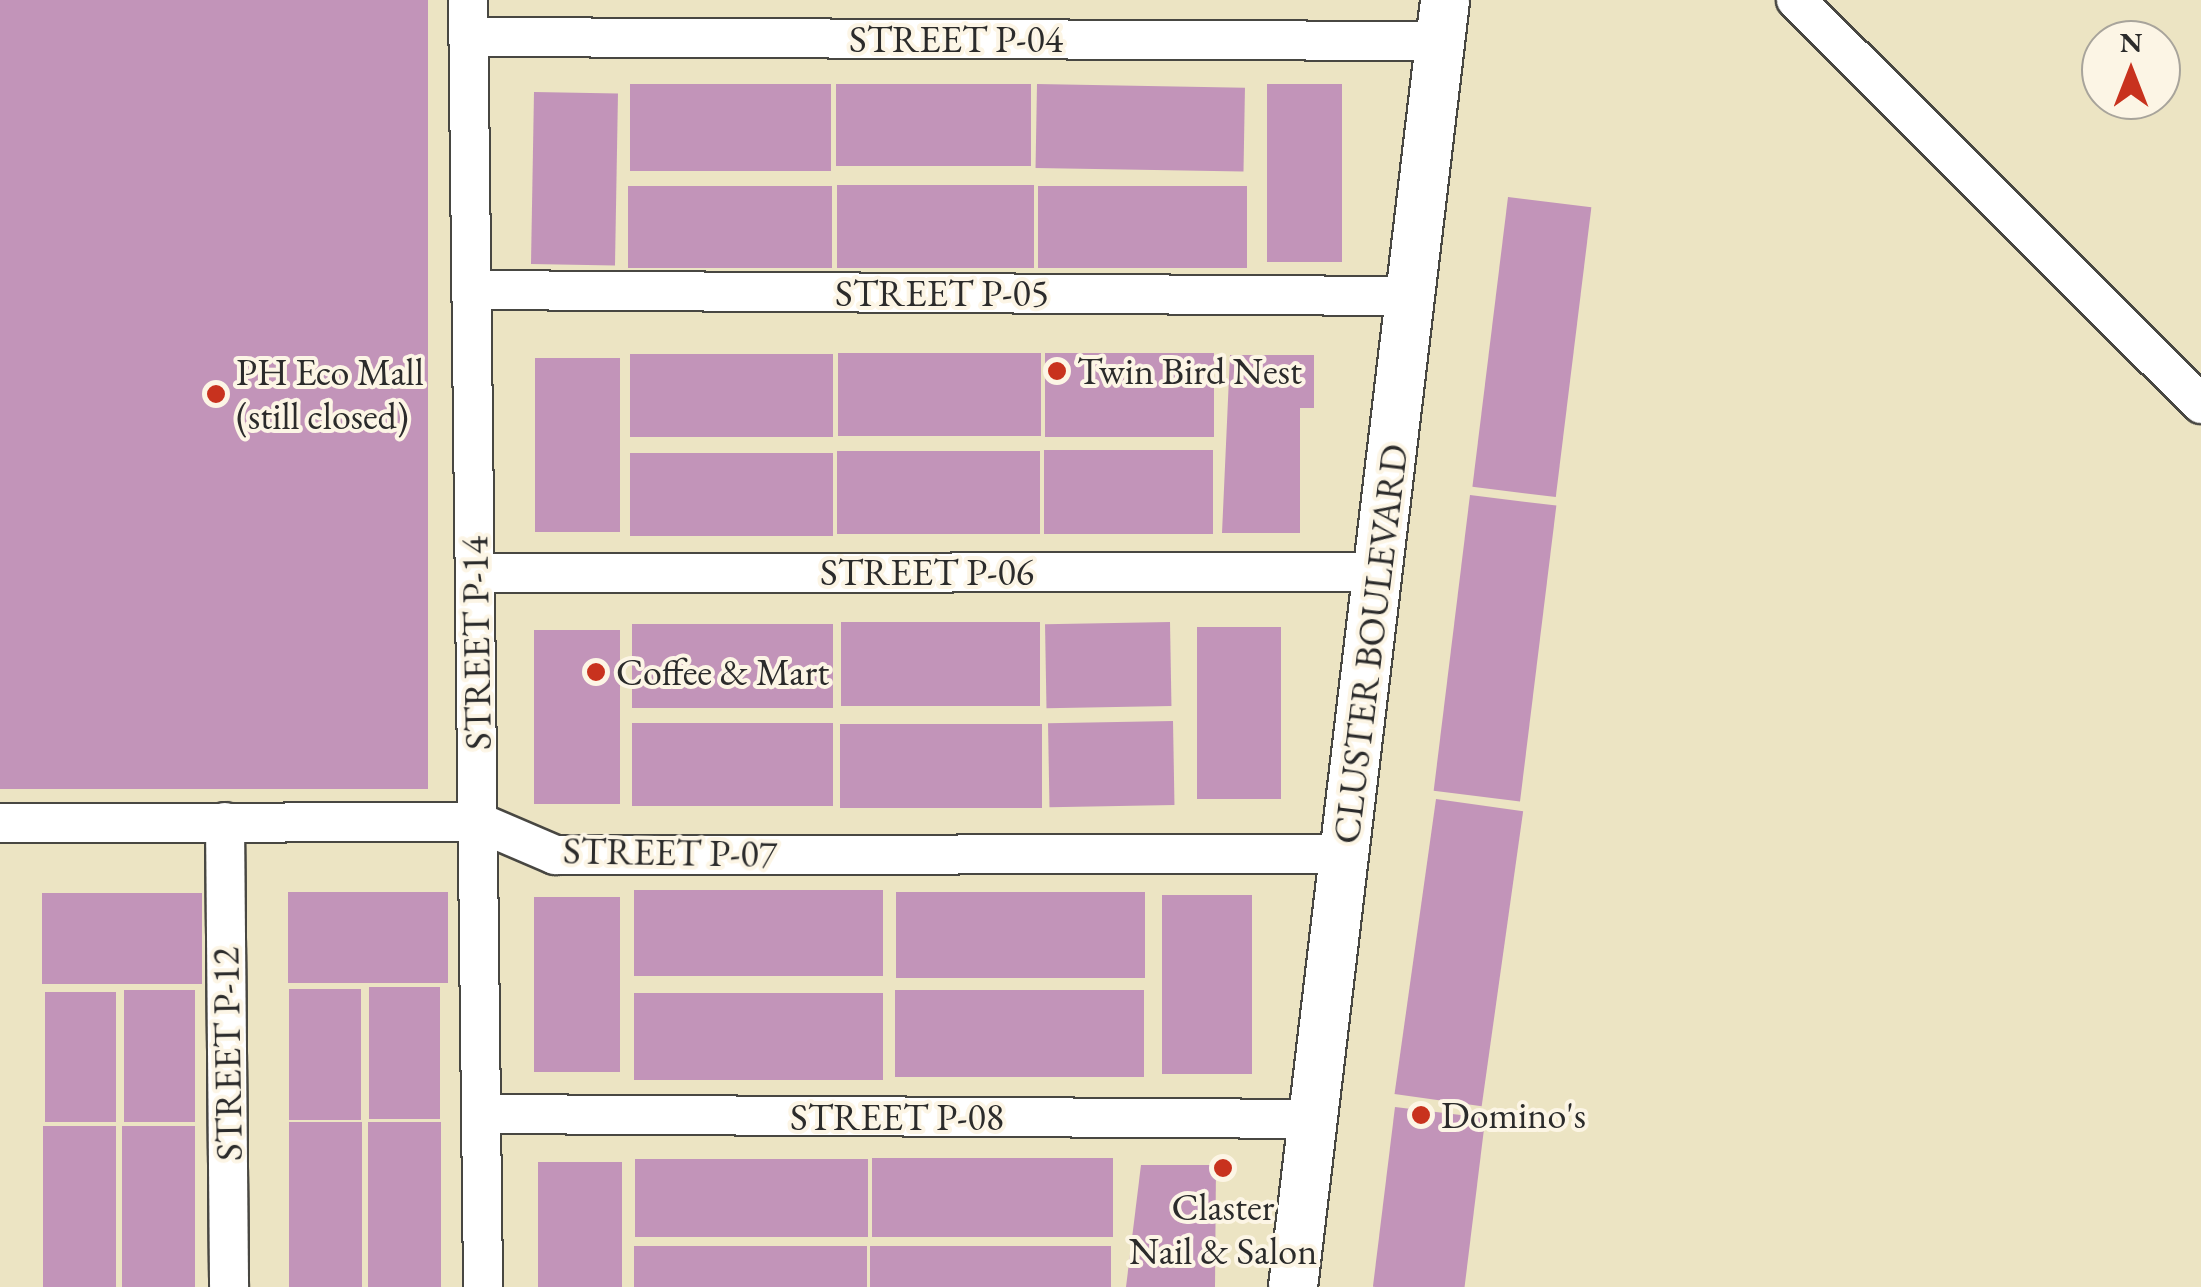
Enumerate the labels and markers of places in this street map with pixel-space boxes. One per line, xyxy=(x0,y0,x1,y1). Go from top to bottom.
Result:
place label: Twin Bird Nest xyxy=(1077,348,1302,394)
place label: PH Eco Mall (still closed) xyxy=(236,349,424,438)
marker: Twin Bird Nest xyxy=(1046,360,1068,382)
marker: PH Eco Mall (still closed) xyxy=(205,383,227,405)
place label: Coffee & Mart xyxy=(616,649,829,695)
marker: Coffee & Mart xyxy=(585,661,607,683)
place label: Domino's xyxy=(1441,1092,1586,1138)
marker: Domino's xyxy=(1410,1104,1432,1126)
marker: Claster Nail & Salon xyxy=(1212,1157,1234,1179)
place label: Claster Nail & Salon xyxy=(1129,1184,1317,1274)

